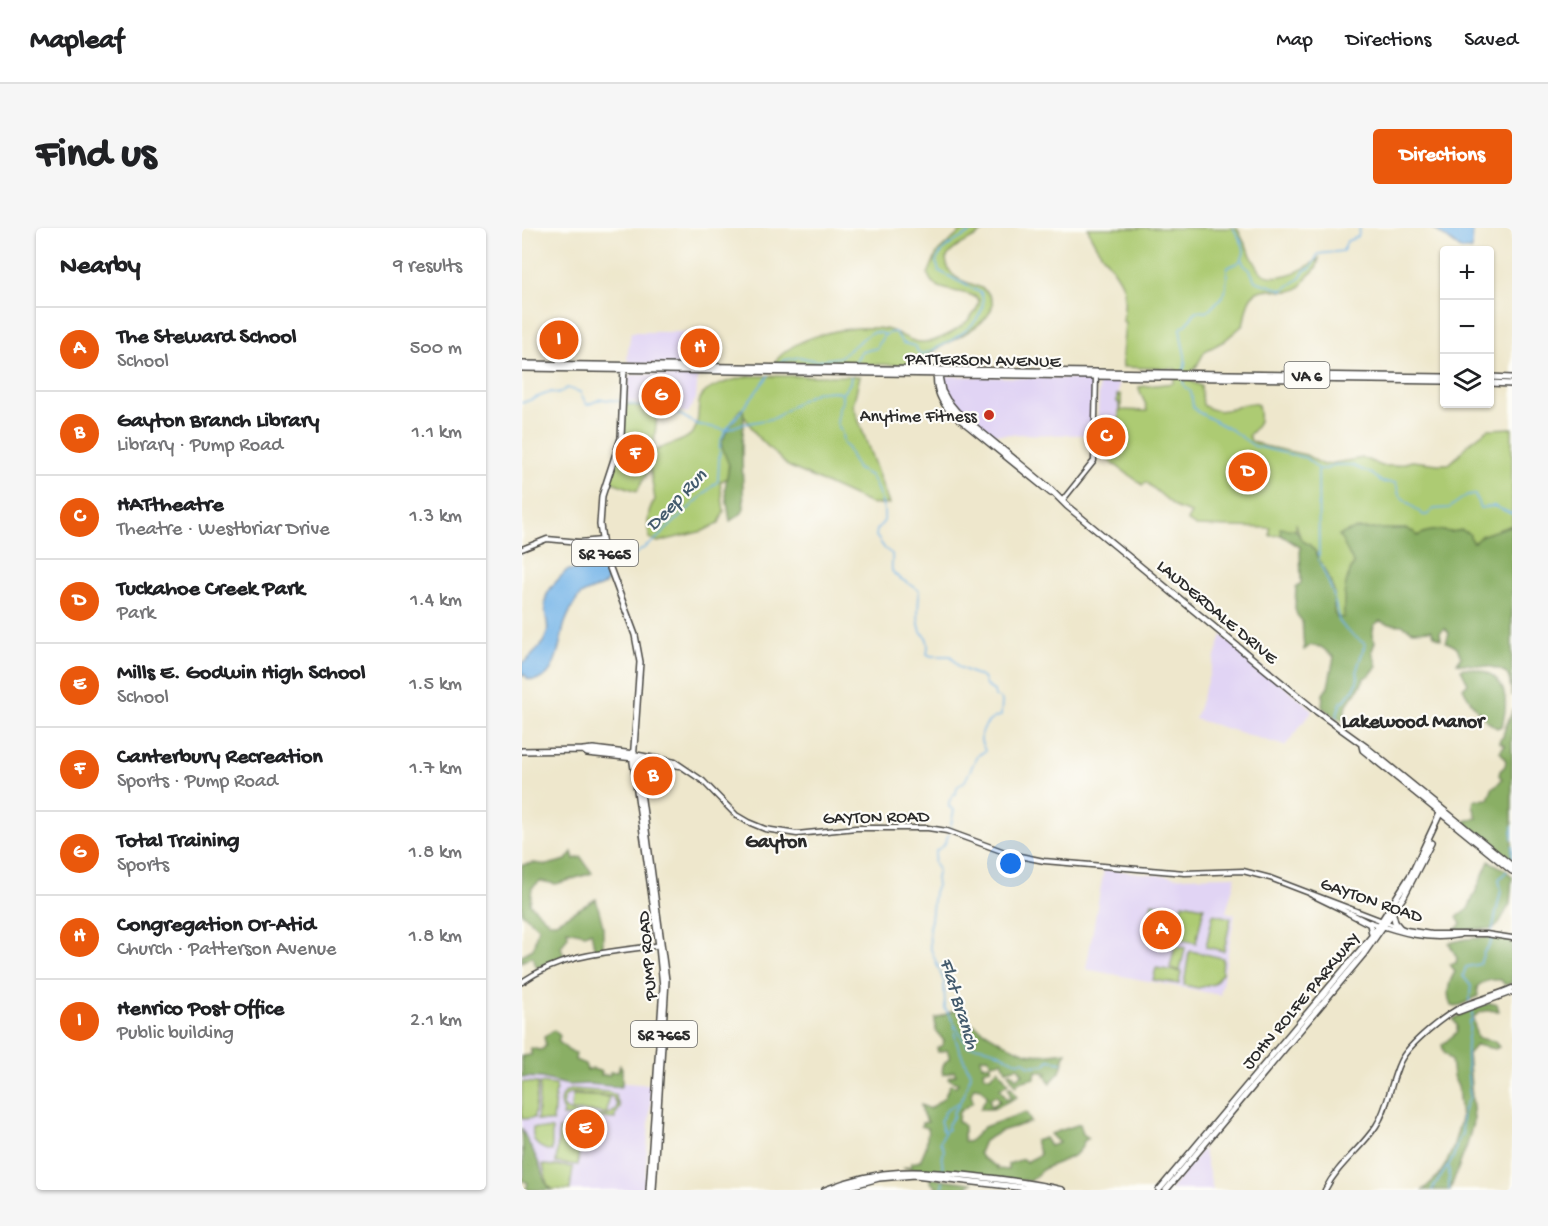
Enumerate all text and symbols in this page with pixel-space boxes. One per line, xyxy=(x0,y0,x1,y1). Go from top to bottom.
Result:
text: Mapleaf xyxy=(30,25,124,58)
text: Map xyxy=(1276,29,1313,54)
text: Directions xyxy=(1346,29,1431,54)
text: Saved xyxy=(1464,29,1518,54)
button: Directions xyxy=(1373,129,1512,184)
text: Find us xyxy=(36,132,156,181)
map controls xyxy=(1440,246,1494,408)
button: + xyxy=(1440,246,1494,300)
text: Nearby xyxy=(60,252,141,283)
text: 9 results xyxy=(393,256,462,279)
button: − xyxy=(1440,300,1494,354)
pin: I xyxy=(540,318,579,362)
text: The Steward School xyxy=(117,325,297,351)
pin: H xyxy=(680,326,720,370)
text: A xyxy=(74,338,85,361)
text: 500 m xyxy=(410,338,462,361)
street label: PATTERSON AVENUE xyxy=(904,350,1062,373)
text: School xyxy=(117,351,169,374)
button: layers xyxy=(1440,354,1494,408)
road number: VA 6 xyxy=(1284,362,1330,388)
pin: G xyxy=(642,374,680,418)
place label: Anytime Fitness xyxy=(860,407,978,428)
marker: Anytime Fitness xyxy=(982,408,996,422)
text: Gayton Branch Library xyxy=(117,409,319,435)
pin: C xyxy=(1086,414,1126,460)
text: B xyxy=(74,422,85,445)
text: 1.1 km xyxy=(412,422,462,445)
pin: F xyxy=(616,432,654,476)
text: Library · Pump Road xyxy=(117,435,283,458)
pin: D xyxy=(1228,450,1268,494)
water label: Deep Run xyxy=(642,465,713,537)
text: HATtheatre xyxy=(117,493,224,519)
text: C xyxy=(74,506,85,529)
text: 1.3 km xyxy=(409,506,462,529)
text: Theatre · Westbriar Drive xyxy=(117,519,330,542)
road number: SR 7665 xyxy=(572,540,638,566)
street label: LAUDERDALE DRIVE xyxy=(1152,556,1282,670)
text: Tuckahoe Creek Park xyxy=(117,577,304,603)
text: D xyxy=(73,590,86,613)
text: 1.4 km xyxy=(410,590,462,613)
text: Park xyxy=(117,603,155,626)
text: Mills E. Godwin High School xyxy=(117,661,366,687)
text: E xyxy=(73,674,86,697)
text: 1.5 km xyxy=(409,674,462,697)
text: School xyxy=(117,687,169,710)
district label: Lakewood Manor xyxy=(1342,712,1486,735)
text: Canterbury Recreation xyxy=(117,745,323,771)
pin: B xyxy=(634,754,672,798)
text: F xyxy=(74,758,85,781)
text: 1.7 km xyxy=(409,758,462,781)
text: Sports · Pump Road xyxy=(117,771,278,794)
street label: GAYTON ROAD xyxy=(823,807,930,830)
text: Total Training xyxy=(117,829,240,855)
district label: Gayton xyxy=(745,832,807,855)
text: G xyxy=(73,842,86,865)
text: 1.8 km xyxy=(409,842,462,865)
your location xyxy=(996,849,1025,878)
text: Sports xyxy=(117,855,169,878)
street label: GAYTON ROAD xyxy=(1317,874,1425,929)
pin: A xyxy=(1142,908,1182,952)
street label: PUMP ROAD xyxy=(634,910,663,1002)
text: Congregation Or-Atid xyxy=(117,913,316,939)
text: H xyxy=(74,926,85,949)
text: 1.8 km xyxy=(409,926,462,949)
street label: JOHN ROLFE PARKWAY xyxy=(1238,929,1365,1074)
text: Church · Patterson Avenue xyxy=(117,939,336,962)
water label: Flat Branch xyxy=(933,956,982,1053)
text: Henrico Post Office xyxy=(117,997,284,1023)
text: I xyxy=(77,1010,82,1033)
text: 2.1 km xyxy=(410,1010,462,1033)
road number: SR 7665 xyxy=(631,1021,697,1047)
text: Public building xyxy=(117,1023,234,1046)
pin: E xyxy=(566,1106,604,1152)

